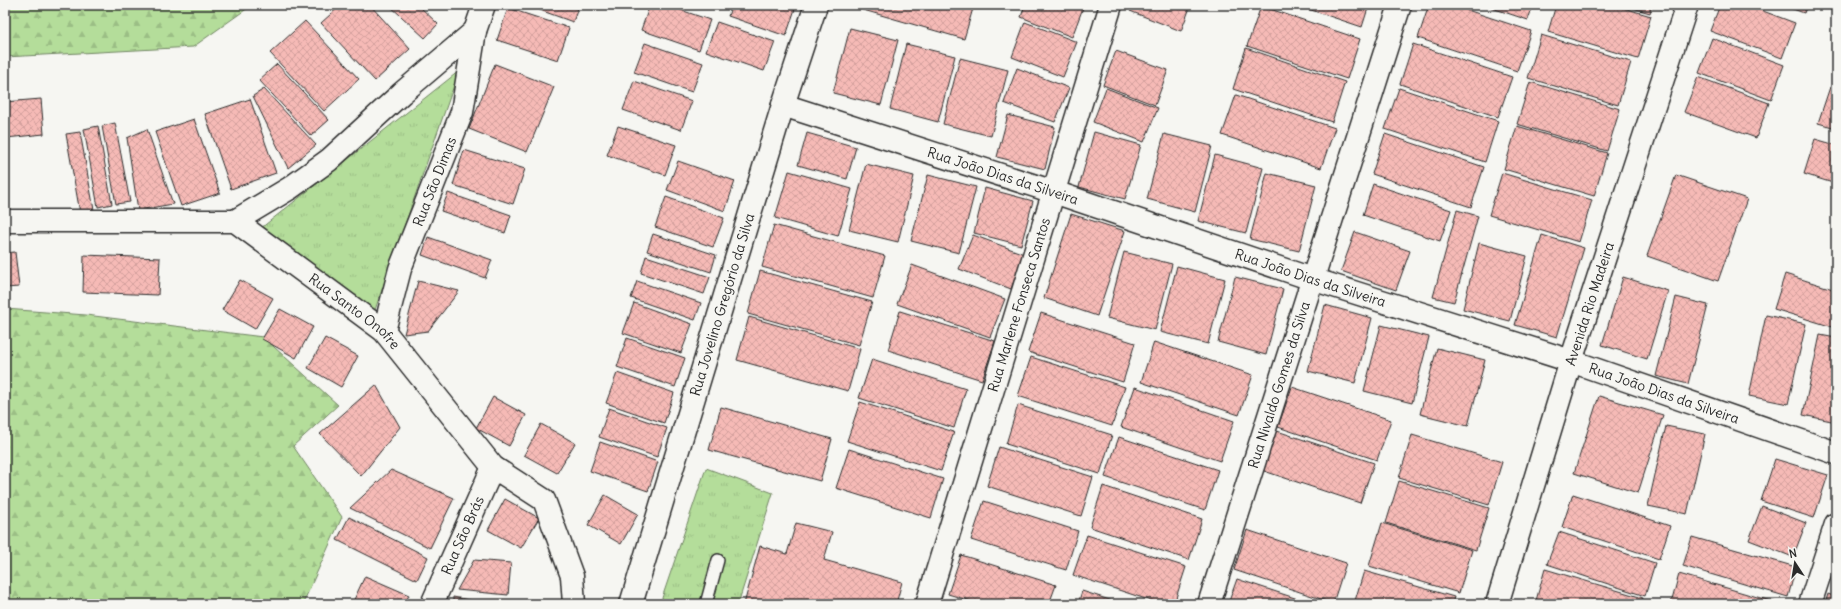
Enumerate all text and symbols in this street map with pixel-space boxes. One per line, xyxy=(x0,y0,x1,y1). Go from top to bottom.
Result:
street label: Rua São Dimas xyxy=(409,134,460,229)
street label: Rua João Dias da Silveira xyxy=(925,143,1081,209)
street label: Rua Jovelino Gregório da Silva xyxy=(686,211,759,398)
street label: Rua Marlene Fonseca Santos xyxy=(984,216,1054,394)
street label: Avenida Rio Madeira xyxy=(1561,240,1618,368)
street label: Rua João Dias da Silveira xyxy=(1233,245,1388,311)
street label: Rua Santo Onofre xyxy=(305,270,404,353)
street label: Rua Nivaldo Gomes da Silva xyxy=(1244,299,1314,471)
street label: Rua João Dias da Silveira xyxy=(1586,359,1742,428)
street label: Rua São Brás xyxy=(437,493,488,578)
north arrow xyxy=(1775,543,1815,583)
text: N xyxy=(1788,546,1798,561)

